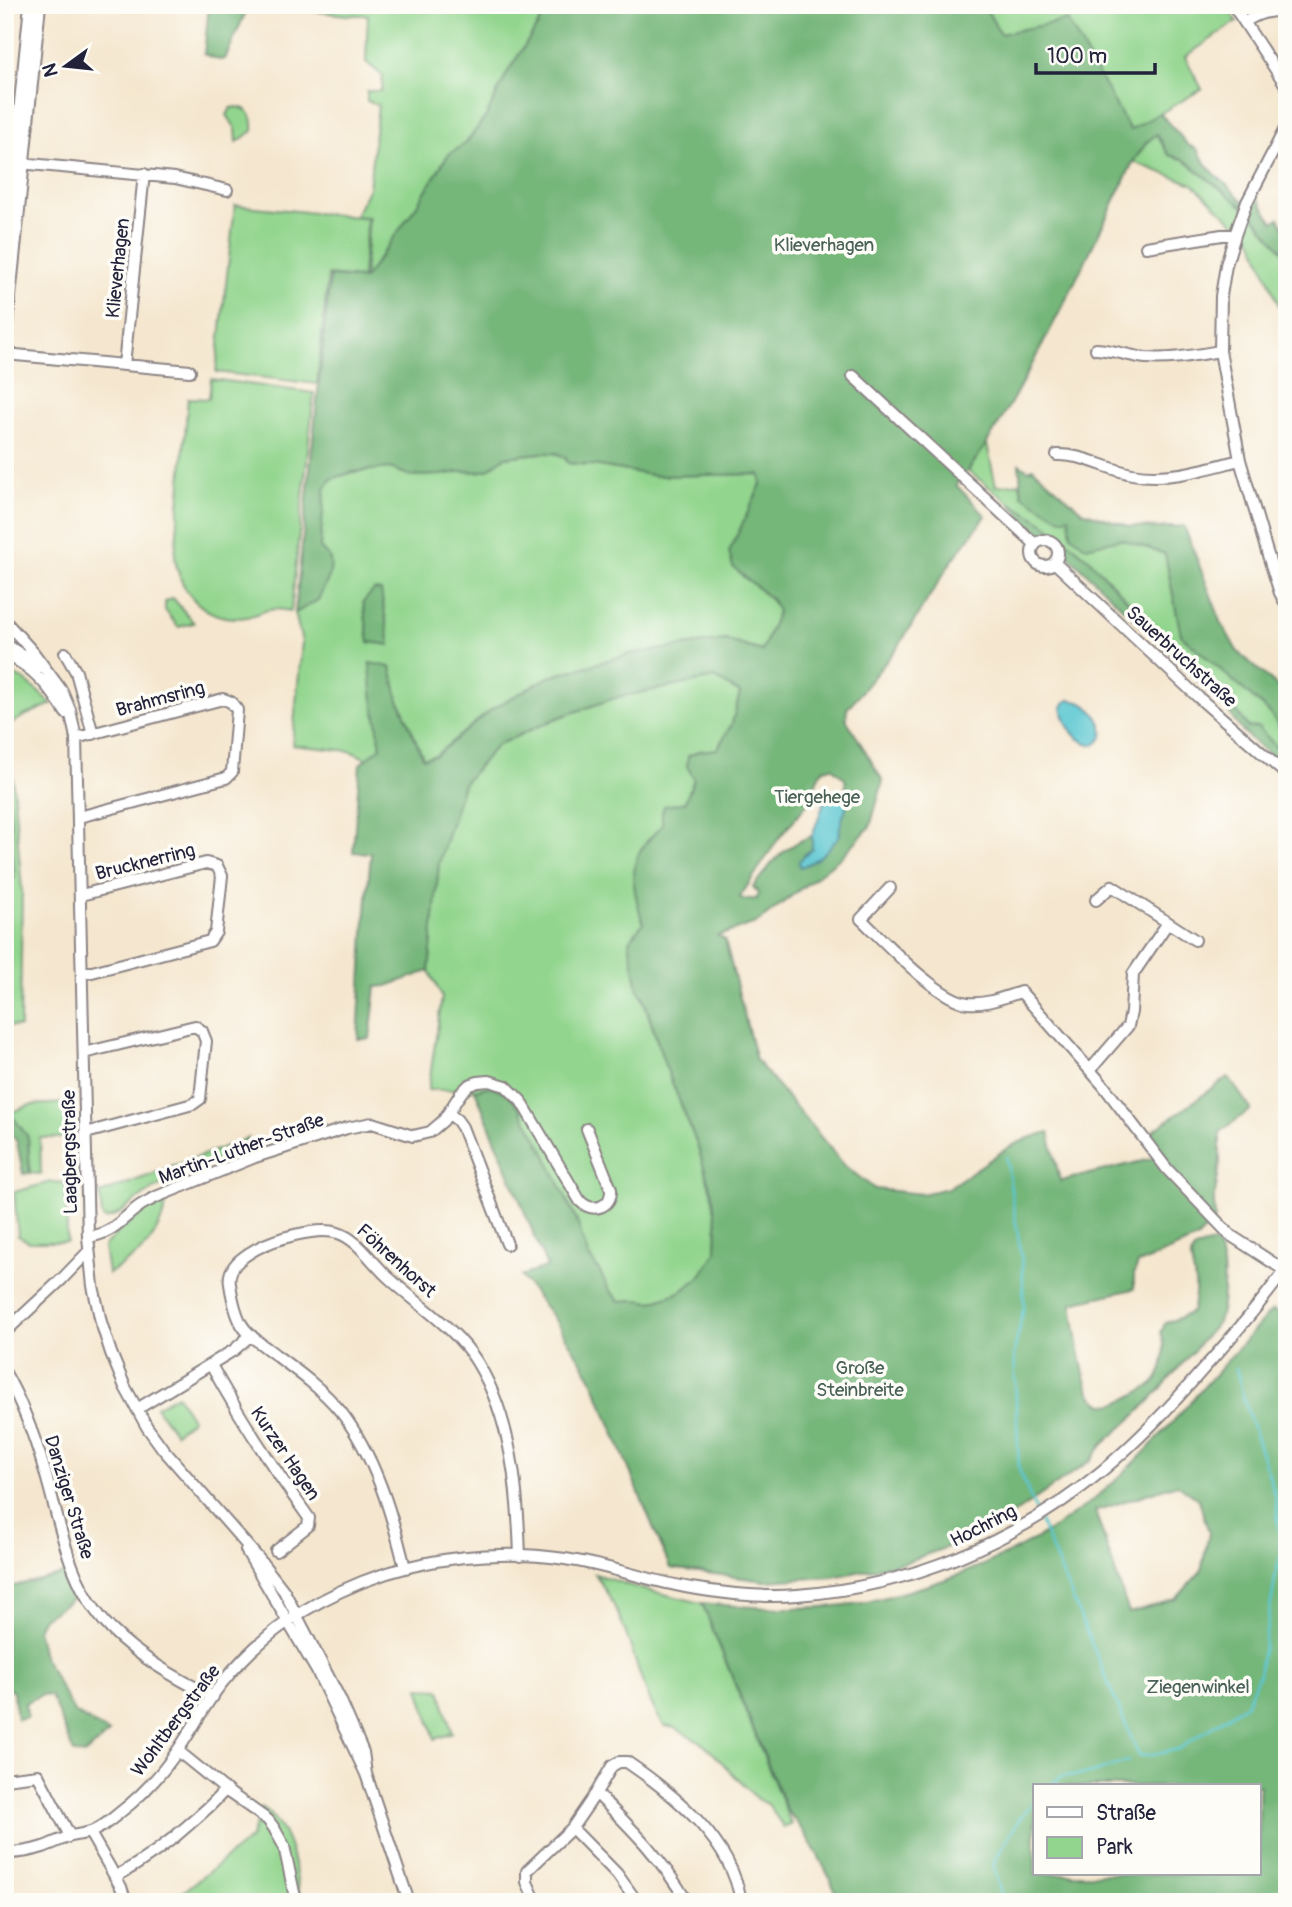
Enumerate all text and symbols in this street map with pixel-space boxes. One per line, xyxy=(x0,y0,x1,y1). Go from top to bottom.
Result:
north arrow xyxy=(32,32,102,102)
scale bar xyxy=(1036,32,1156,76)
text: 100 m xyxy=(1047,43,1107,70)
text: N xyxy=(37,61,64,79)
street label: Klieverhagen xyxy=(101,217,135,319)
park label: Klieverhagen xyxy=(774,233,874,257)
street label: Sauerbruchstraße xyxy=(1121,601,1242,713)
street label: Brahmsring xyxy=(113,676,207,722)
park label: Tiergehege xyxy=(774,785,861,809)
street label: Brucknerring xyxy=(93,838,198,886)
street label: Laagbergstraße xyxy=(57,1089,83,1214)
street label: Martin-Luther-Straße xyxy=(155,1108,328,1190)
street label: Föhrenhorst xyxy=(352,1219,441,1303)
park label: Große Steinbreite xyxy=(816,1356,904,1402)
street label: Kurzer Hagen xyxy=(245,1402,325,1505)
street label: Danziger Straße xyxy=(39,1433,99,1563)
street label: Hochring xyxy=(946,1499,1021,1553)
street label: Wohltbergstraße xyxy=(126,1659,226,1781)
park label: Ziegenwinkel xyxy=(1146,1675,1250,1699)
legend xyxy=(1033,1784,1260,1876)
text: Straße xyxy=(1096,1800,1156,1827)
text: Park xyxy=(1096,1834,1133,1861)

